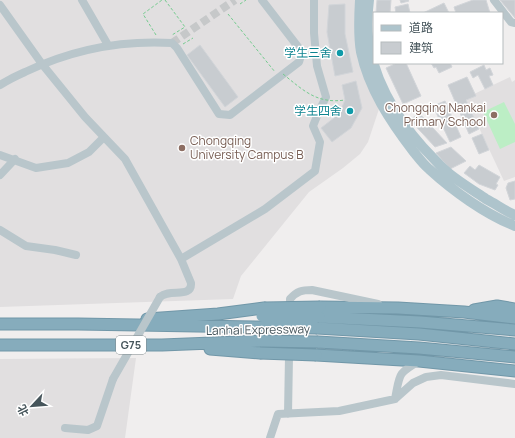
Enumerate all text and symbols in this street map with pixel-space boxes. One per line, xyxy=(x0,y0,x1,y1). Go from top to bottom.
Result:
legend xyxy=(373,12,503,64)
text: 道路 xyxy=(409,19,433,36)
text: 建筑 xyxy=(409,39,433,56)
place label: 学生三舍 xyxy=(284,44,332,61)
marker: 学生三舍 xyxy=(335,48,345,58)
place label: Chongqing Nankai Primary School xyxy=(385,99,486,130)
place label: 学生四舍 xyxy=(294,102,342,119)
marker: 学生四舍 xyxy=(345,106,355,116)
marker: Chongqing Nankai Primary School xyxy=(489,110,499,120)
place label: Chongqing University Campus B xyxy=(190,132,304,163)
marker: Chongqing University Campus B xyxy=(177,143,187,153)
street label: Lanhai Expressway xyxy=(206,320,311,339)
road number: G75 xyxy=(116,336,146,354)
north arrow xyxy=(12,386,52,426)
text: 北 xyxy=(13,402,32,419)

